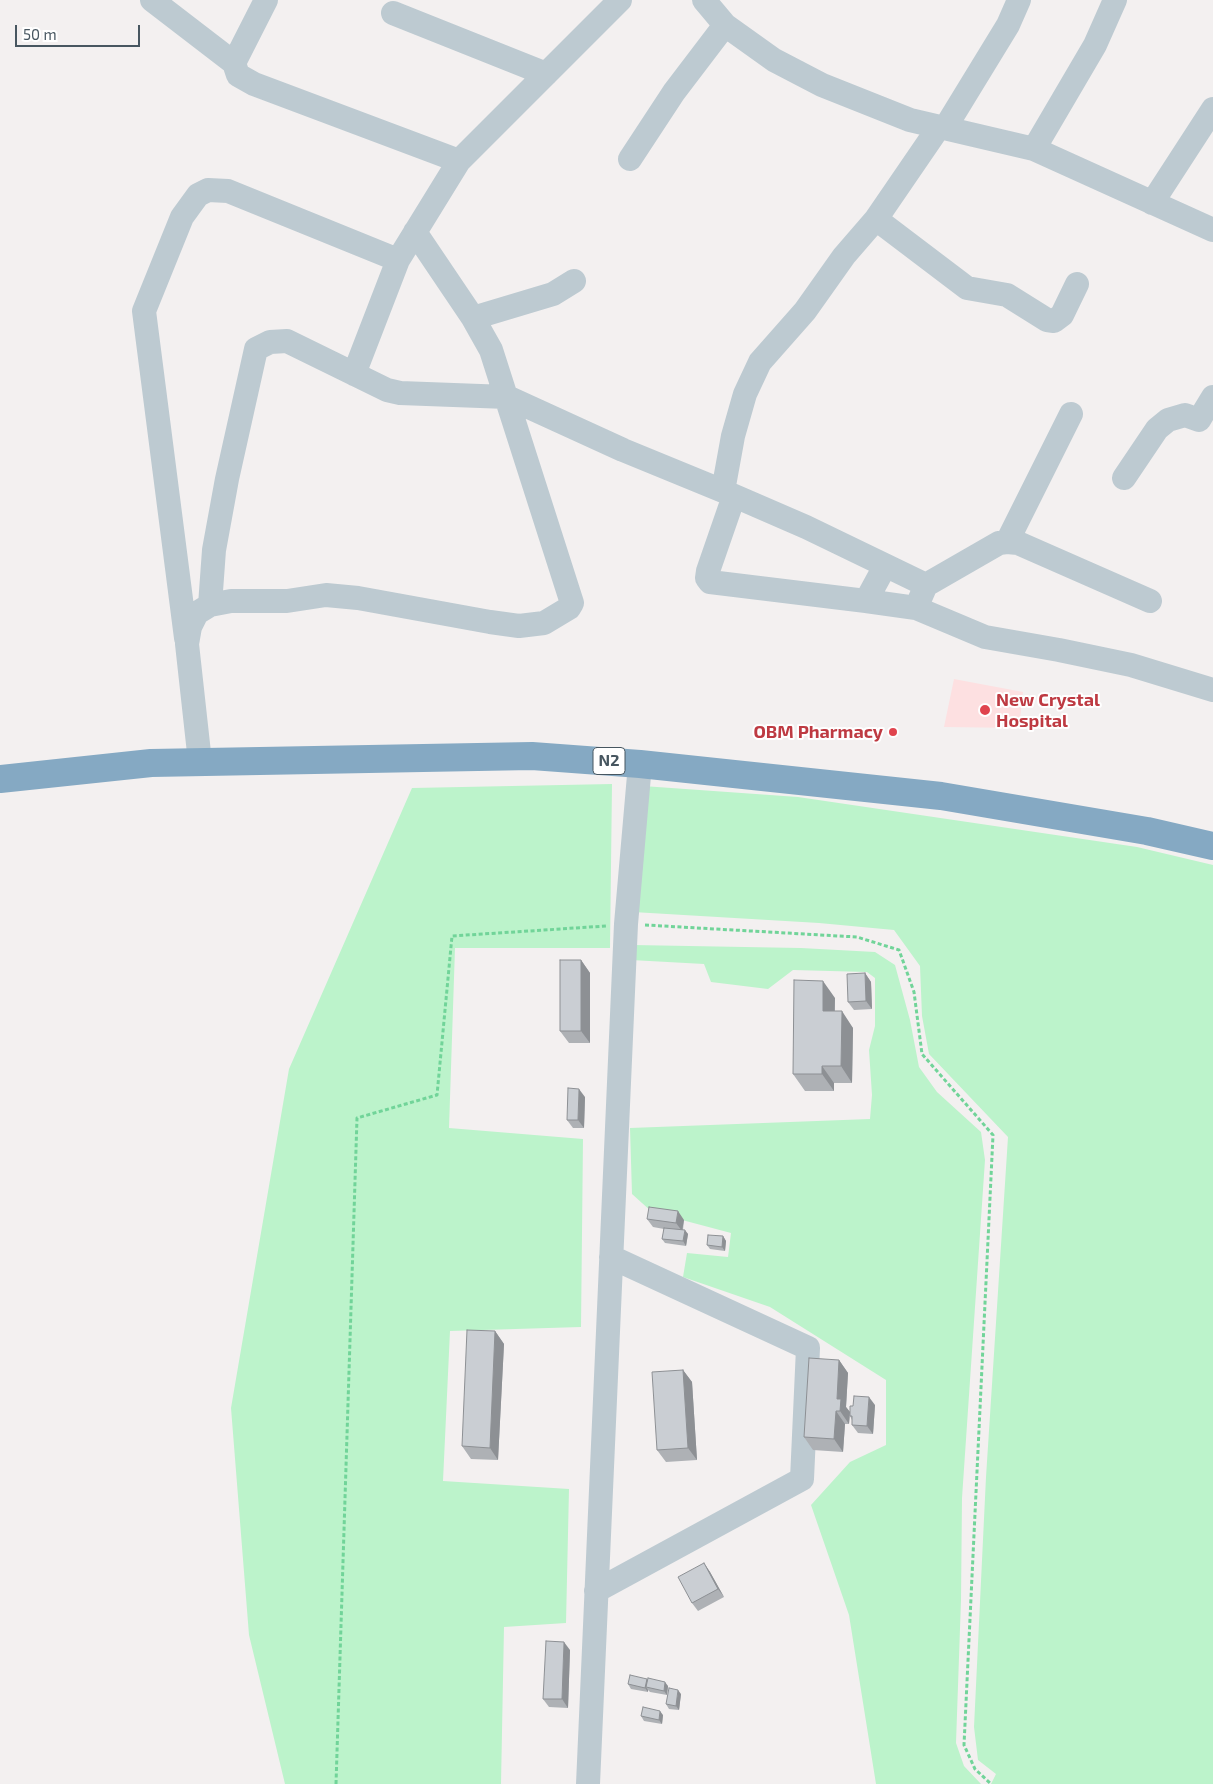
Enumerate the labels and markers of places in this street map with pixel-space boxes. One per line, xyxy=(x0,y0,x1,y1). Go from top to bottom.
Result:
place label: New Crystal Hospital xyxy=(996,689,1100,732)
marker: New Crystal Hospital xyxy=(978,703,992,717)
place label: OBM Pharmacy xyxy=(753,721,883,743)
marker: OBM Pharmacy xyxy=(887,726,899,738)

